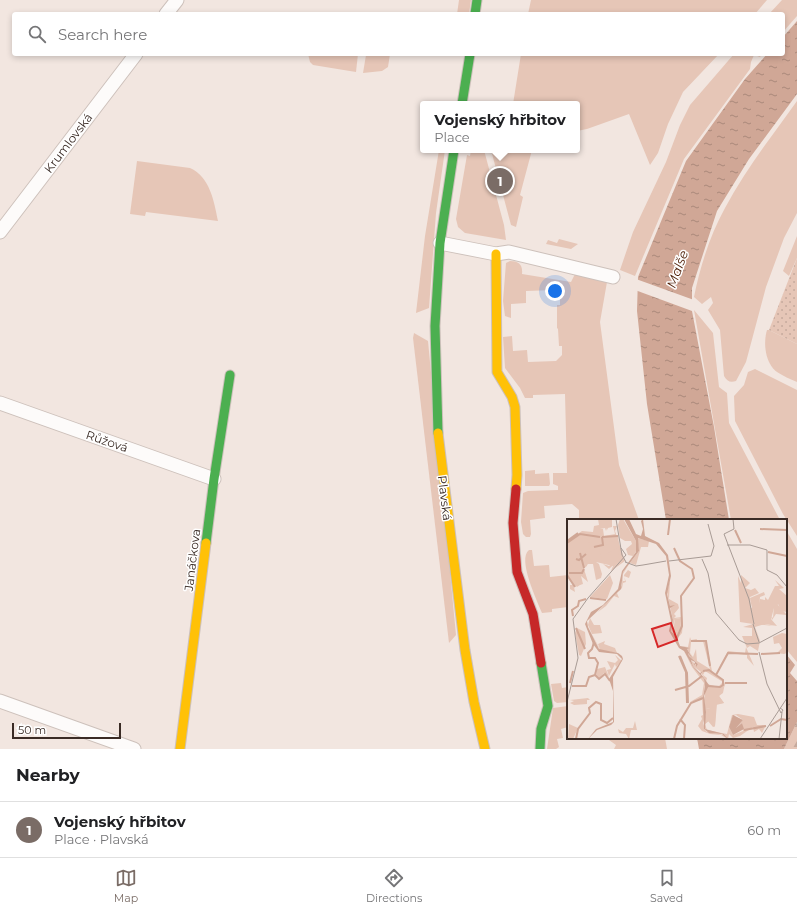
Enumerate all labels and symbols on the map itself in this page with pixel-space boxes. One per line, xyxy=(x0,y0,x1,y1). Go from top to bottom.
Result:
street label: Krumlovská xyxy=(41,110,95,176)
pin: 1 xyxy=(487,166,513,196)
water label: Malše xyxy=(663,248,691,290)
your location xyxy=(545,281,565,301)
street label: Růžová xyxy=(84,427,130,455)
street label: Plavská xyxy=(435,475,455,521)
inset map xyxy=(567,519,787,739)
street label: Janáčkova xyxy=(181,528,203,593)
scale bar xyxy=(12,721,121,740)

